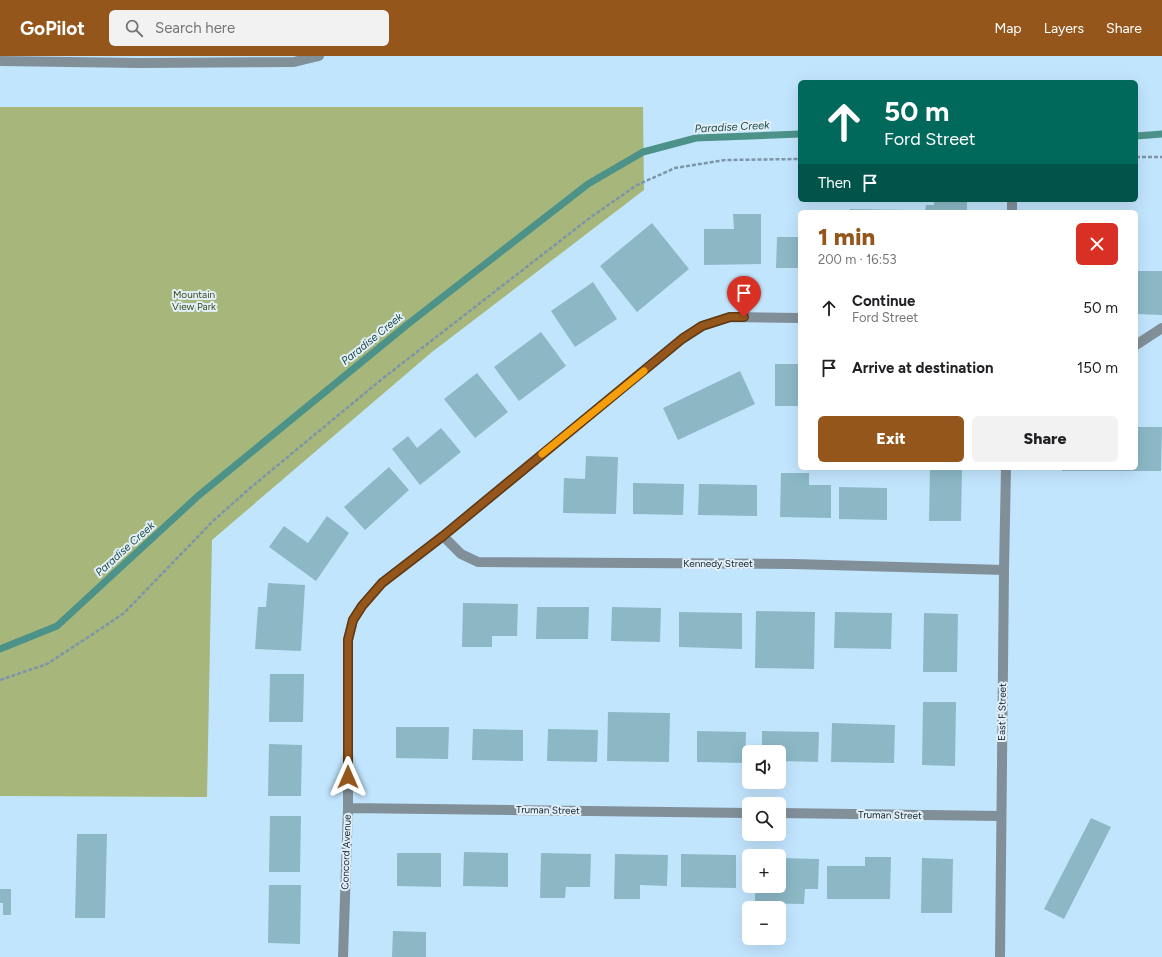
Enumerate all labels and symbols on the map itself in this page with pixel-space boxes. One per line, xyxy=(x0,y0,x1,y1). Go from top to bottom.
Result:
water label: Paradise Creek xyxy=(694,119,770,135)
pin xyxy=(727,276,761,317)
park label: Mountain View Park xyxy=(172,288,216,313)
water label: Paradise Creek xyxy=(339,310,406,368)
water label: Paradise Creek xyxy=(93,519,158,579)
street label: Kennedy Street xyxy=(683,557,753,570)
street label: East F Street xyxy=(995,683,1009,741)
position arrow xyxy=(327,756,369,798)
street label: Truman Street xyxy=(516,803,580,817)
street label: Truman Street xyxy=(858,808,922,822)
street label: Concord Avenue xyxy=(338,814,354,890)

